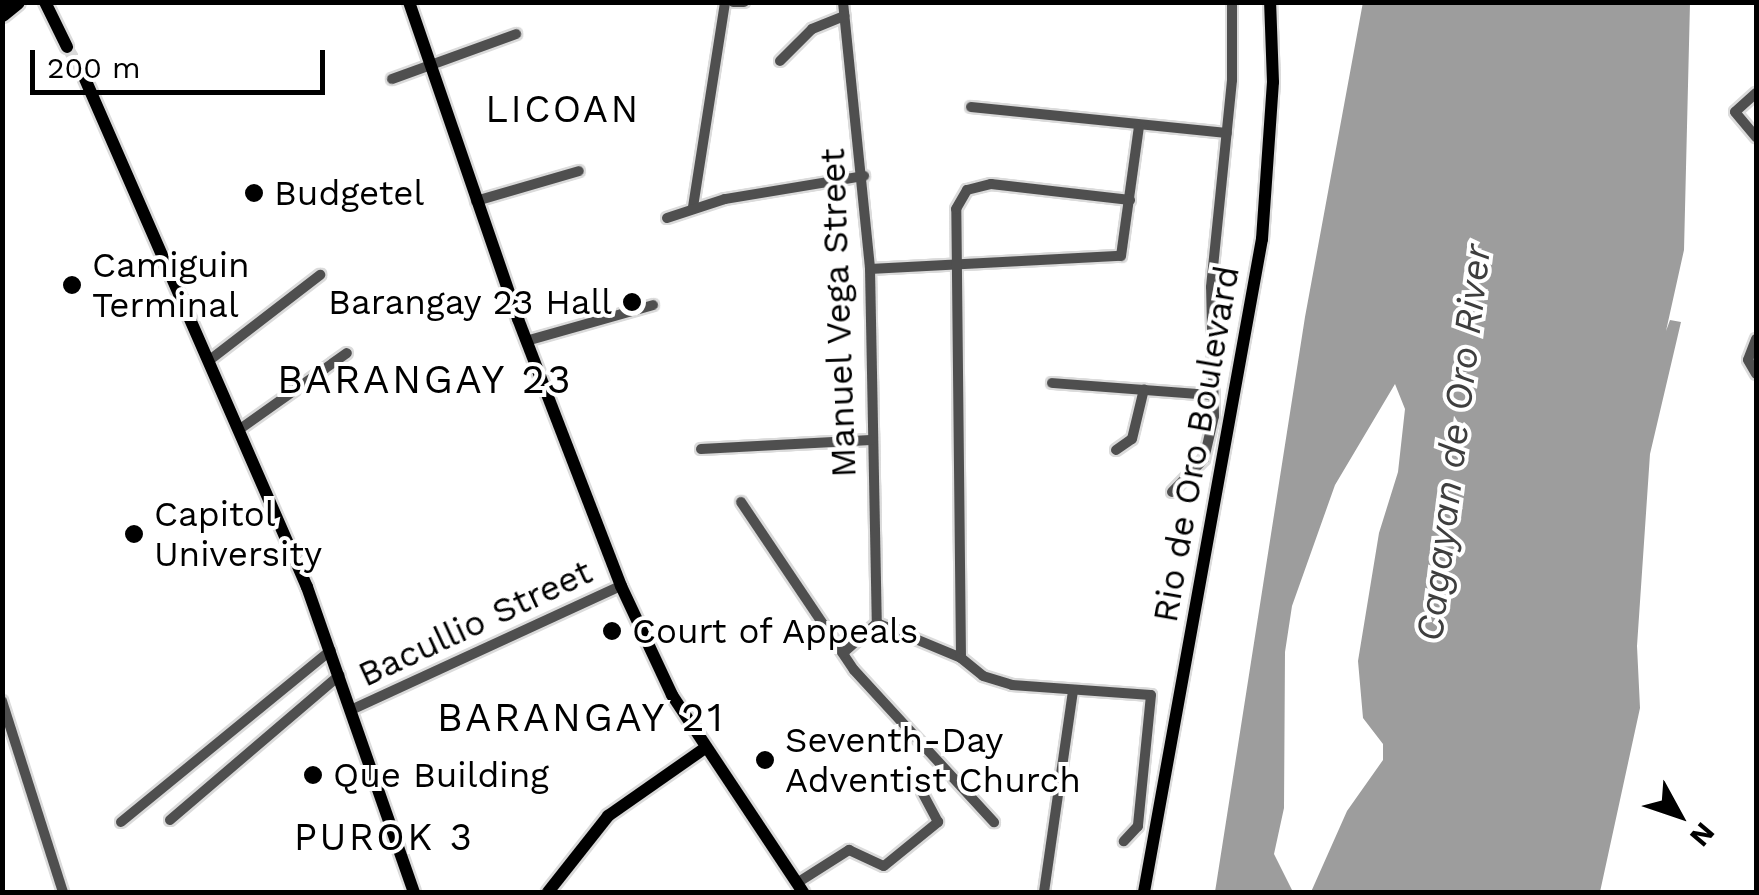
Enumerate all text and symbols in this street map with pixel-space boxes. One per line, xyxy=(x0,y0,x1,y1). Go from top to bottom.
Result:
scale bar xyxy=(35,30,330,92)
text: 200 m xyxy=(47,50,141,85)
district label: LICOAN xyxy=(485,87,641,133)
street label: Manuel Vega Street xyxy=(811,146,865,480)
place label: Budgetel xyxy=(274,172,424,214)
marker: Budgetel xyxy=(243,182,265,204)
water label: Cagayan de Oro River xyxy=(1407,242,1501,644)
place label: Camiguin Terminal xyxy=(92,244,250,326)
street label: Rio de Oro Boulevard xyxy=(1144,263,1248,625)
marker: Camiguin Terminal xyxy=(61,274,83,296)
place label: Barangay 23 Hall xyxy=(327,281,612,323)
marker: Barangay 23 Hall xyxy=(621,291,643,313)
district label: BARANGAY 23 xyxy=(276,356,574,404)
place label: Capitol University xyxy=(154,493,322,575)
marker: Capitol University xyxy=(123,523,145,545)
street label: Bacullio Street xyxy=(352,551,598,695)
place label: Court of Appeals xyxy=(632,610,921,652)
marker: Court of Appeals xyxy=(601,620,623,642)
district label: BARANGAY 21 xyxy=(436,694,726,742)
place label: Seventh-Day Adventist Church xyxy=(785,719,1081,801)
marker: Seventh-Day Adventist Church xyxy=(754,749,776,771)
place label: Que Building xyxy=(333,754,549,796)
marker: Que Building xyxy=(302,764,324,786)
north arrow xyxy=(1629,765,1729,865)
district label: PUROK 3 xyxy=(293,815,475,861)
text: N xyxy=(1683,816,1722,853)

